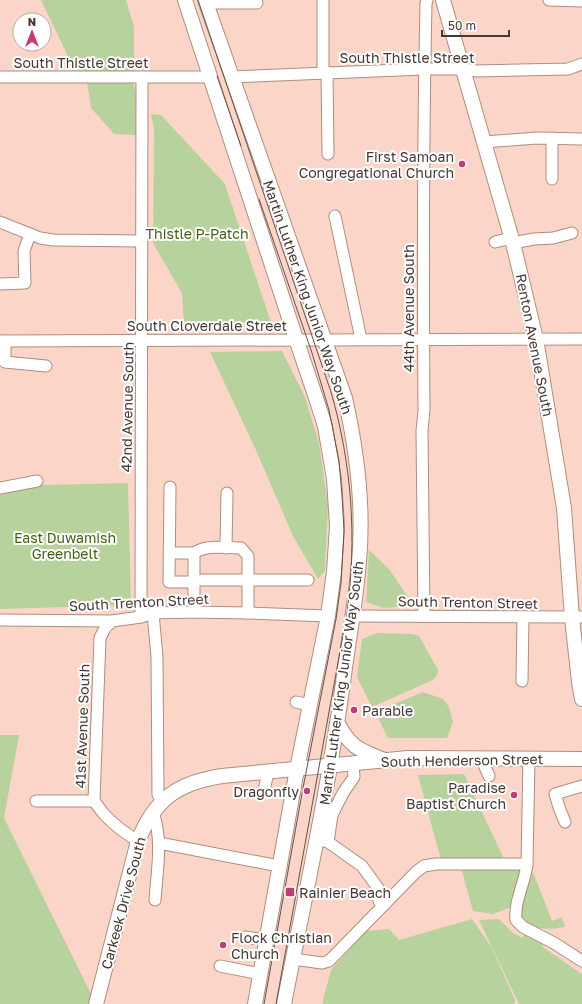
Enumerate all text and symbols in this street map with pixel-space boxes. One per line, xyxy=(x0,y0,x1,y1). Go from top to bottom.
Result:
north arrow xyxy=(12,12,52,52)
scale bar xyxy=(442,12,509,38)
text: N xyxy=(28,15,36,28)
text: 50 m xyxy=(448,18,476,33)
street label: South Thistle Street xyxy=(339,49,475,66)
street label: South Thistle Street xyxy=(13,54,149,71)
place label: First Samoan Congregational Church xyxy=(299,148,454,181)
marker: First Samoan Congregational Church xyxy=(457,159,467,169)
street label: Martin Luther King Junior Way South xyxy=(260,178,356,416)
park label: Thistle P-Patch xyxy=(145,225,249,242)
street label: 44th Avenue South xyxy=(400,244,417,372)
street label: Renton Avenue South xyxy=(513,272,557,418)
street label: South Cloverdale Street xyxy=(127,317,287,334)
street label: 42nd Avenue South xyxy=(117,342,137,472)
park label: East Duwamish Greenbelt xyxy=(14,529,116,562)
street label: Martin Luther King Junior Way South xyxy=(315,560,367,806)
street label: South Trenton Street xyxy=(68,590,210,614)
street label: South Trenton Street xyxy=(398,592,538,612)
street label: 41st Avenue South xyxy=(71,663,93,789)
place label: Parable xyxy=(362,702,413,719)
marker: Parable xyxy=(349,705,359,715)
street label: South Henderson Street xyxy=(381,750,543,770)
place label: Paradise Baptist Church xyxy=(406,779,506,812)
place label: Dragonfly xyxy=(233,783,299,800)
marker: Dragonfly xyxy=(302,786,312,796)
marker: Paradise Baptist Church xyxy=(509,790,519,800)
street label: Carkeek Drive South xyxy=(97,835,149,971)
place label: Rainier Beach xyxy=(299,884,391,901)
marker: Rainier Beach xyxy=(284,886,296,898)
place label: Flock Christian Church xyxy=(231,929,332,962)
marker: Flock Christian Church xyxy=(218,940,228,950)

